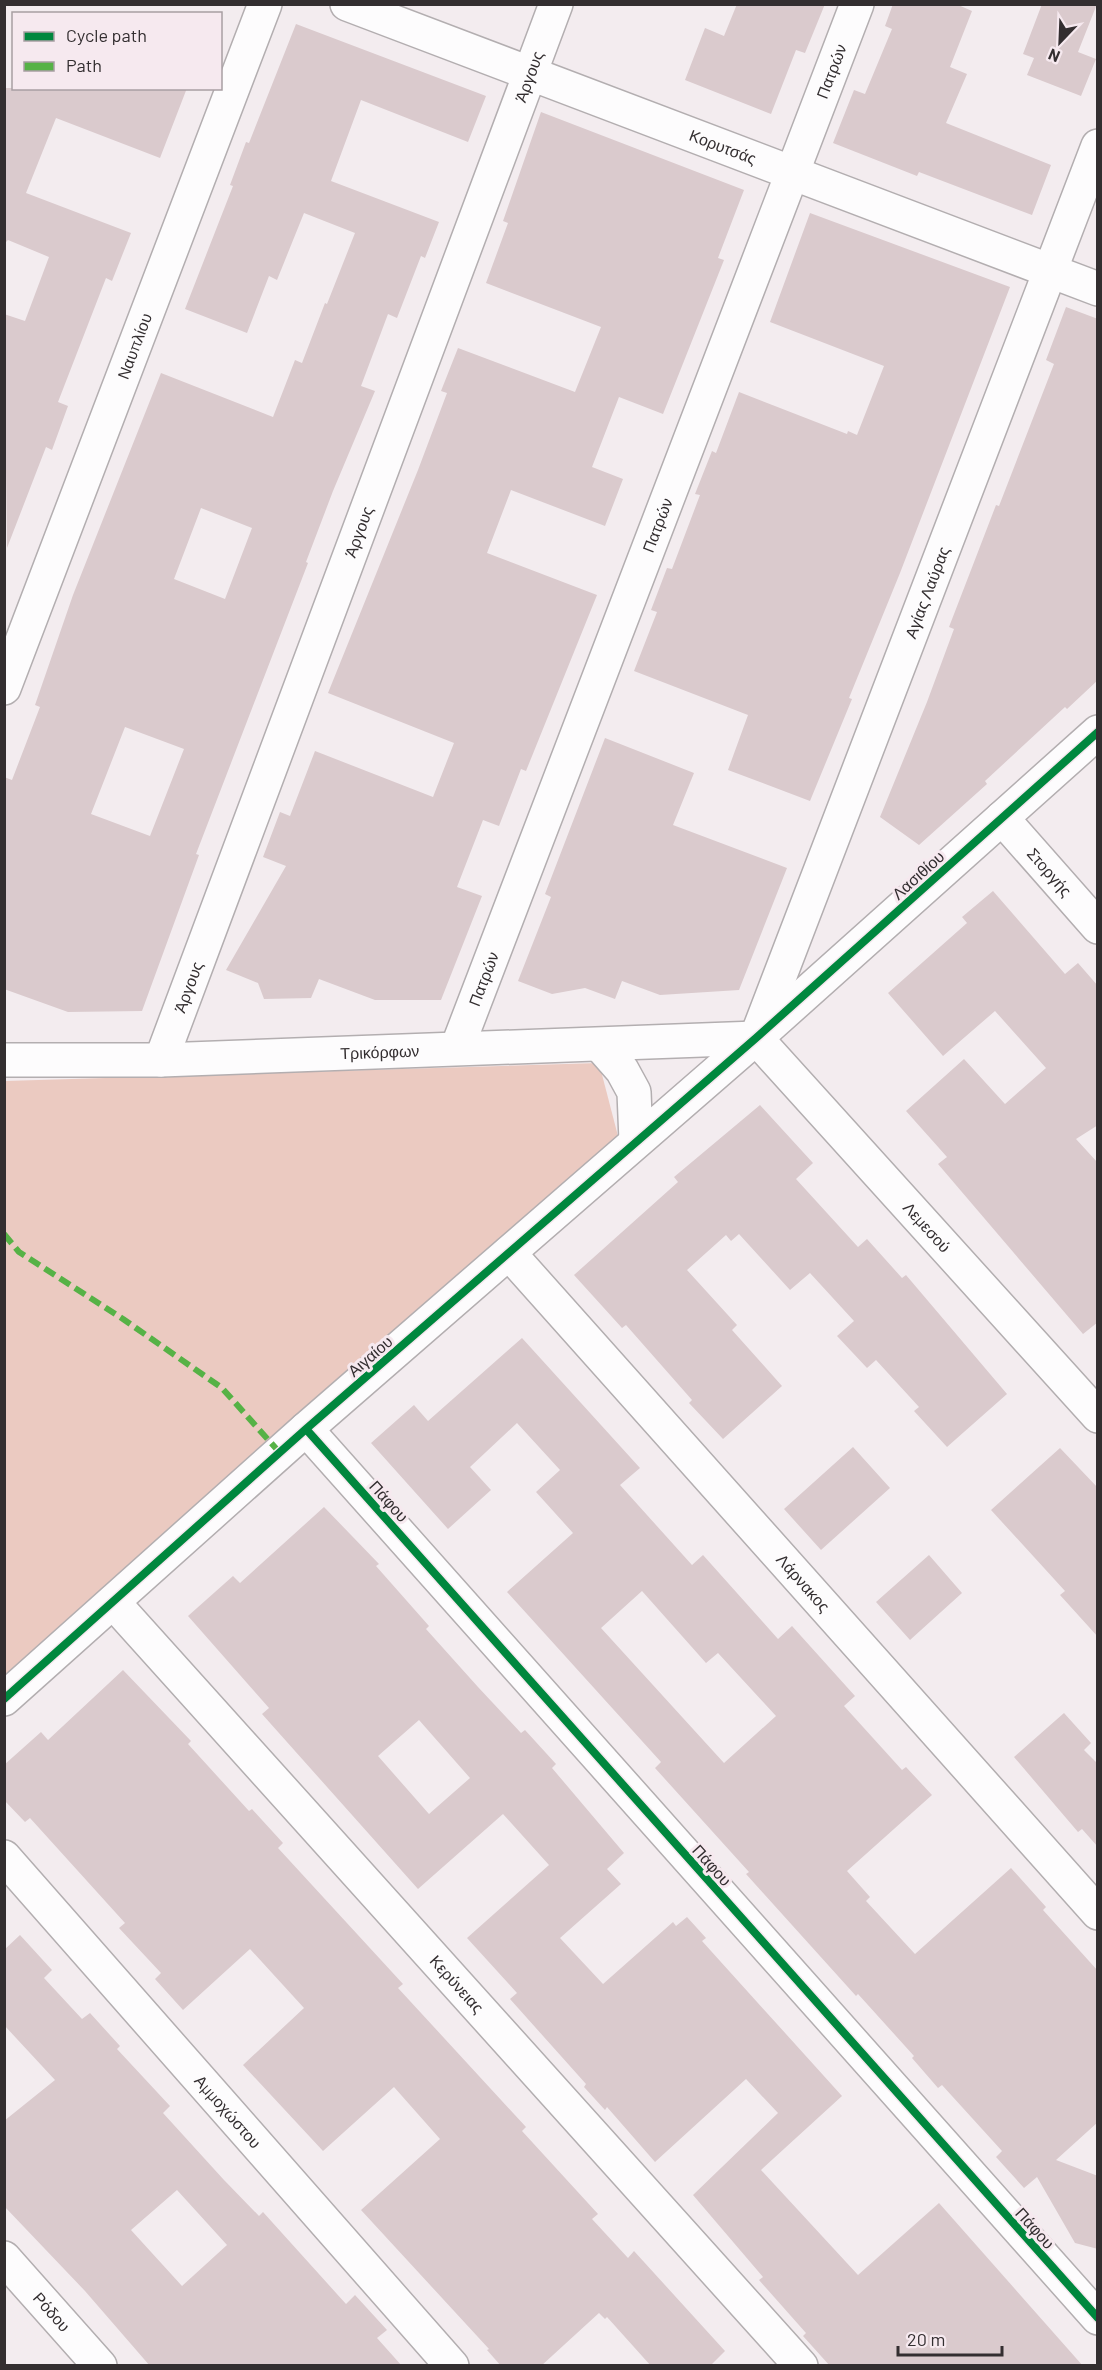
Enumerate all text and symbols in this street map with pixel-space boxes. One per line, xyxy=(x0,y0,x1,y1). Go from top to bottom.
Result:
legend xyxy=(12,12,222,90)
north arrow xyxy=(1030,12,1090,72)
text: Cycle path xyxy=(66,24,147,46)
street label: Πατρών xyxy=(812,41,850,101)
text: N xyxy=(1045,45,1063,67)
street label: Άργους xyxy=(510,48,547,105)
text: Path xyxy=(66,54,102,76)
street label: Κορυτσάς xyxy=(687,125,759,168)
street label: Ναυπλίου xyxy=(113,310,155,382)
street label: Πατρών xyxy=(638,495,676,555)
street label: Άργους xyxy=(340,503,376,560)
street label: Αγίας Λαύρας xyxy=(900,543,953,641)
street label: Στοργής xyxy=(1024,844,1076,900)
street label: Λασιθίου xyxy=(888,846,948,903)
street label: Πατρών xyxy=(464,949,502,1009)
street label: Άργους xyxy=(170,958,206,1015)
street label: Τρικόρφων xyxy=(340,1040,420,1062)
street label: Λεμεσού xyxy=(900,1198,955,1256)
street label: Αιγαίου xyxy=(344,1331,396,1380)
street label: Πάφου xyxy=(366,1476,413,1525)
street label: Λάρνακος xyxy=(773,1550,834,1615)
street label: Πάφου xyxy=(689,1840,736,1889)
street label: Κερύνειας xyxy=(426,1951,488,2017)
street label: Αμμοχώστου xyxy=(191,2071,265,2151)
street label: Πάφου xyxy=(1012,2203,1059,2252)
street label: Ρόδου xyxy=(30,2288,75,2335)
scale bar xyxy=(898,2319,1002,2357)
text: 20 m xyxy=(907,2328,945,2350)

